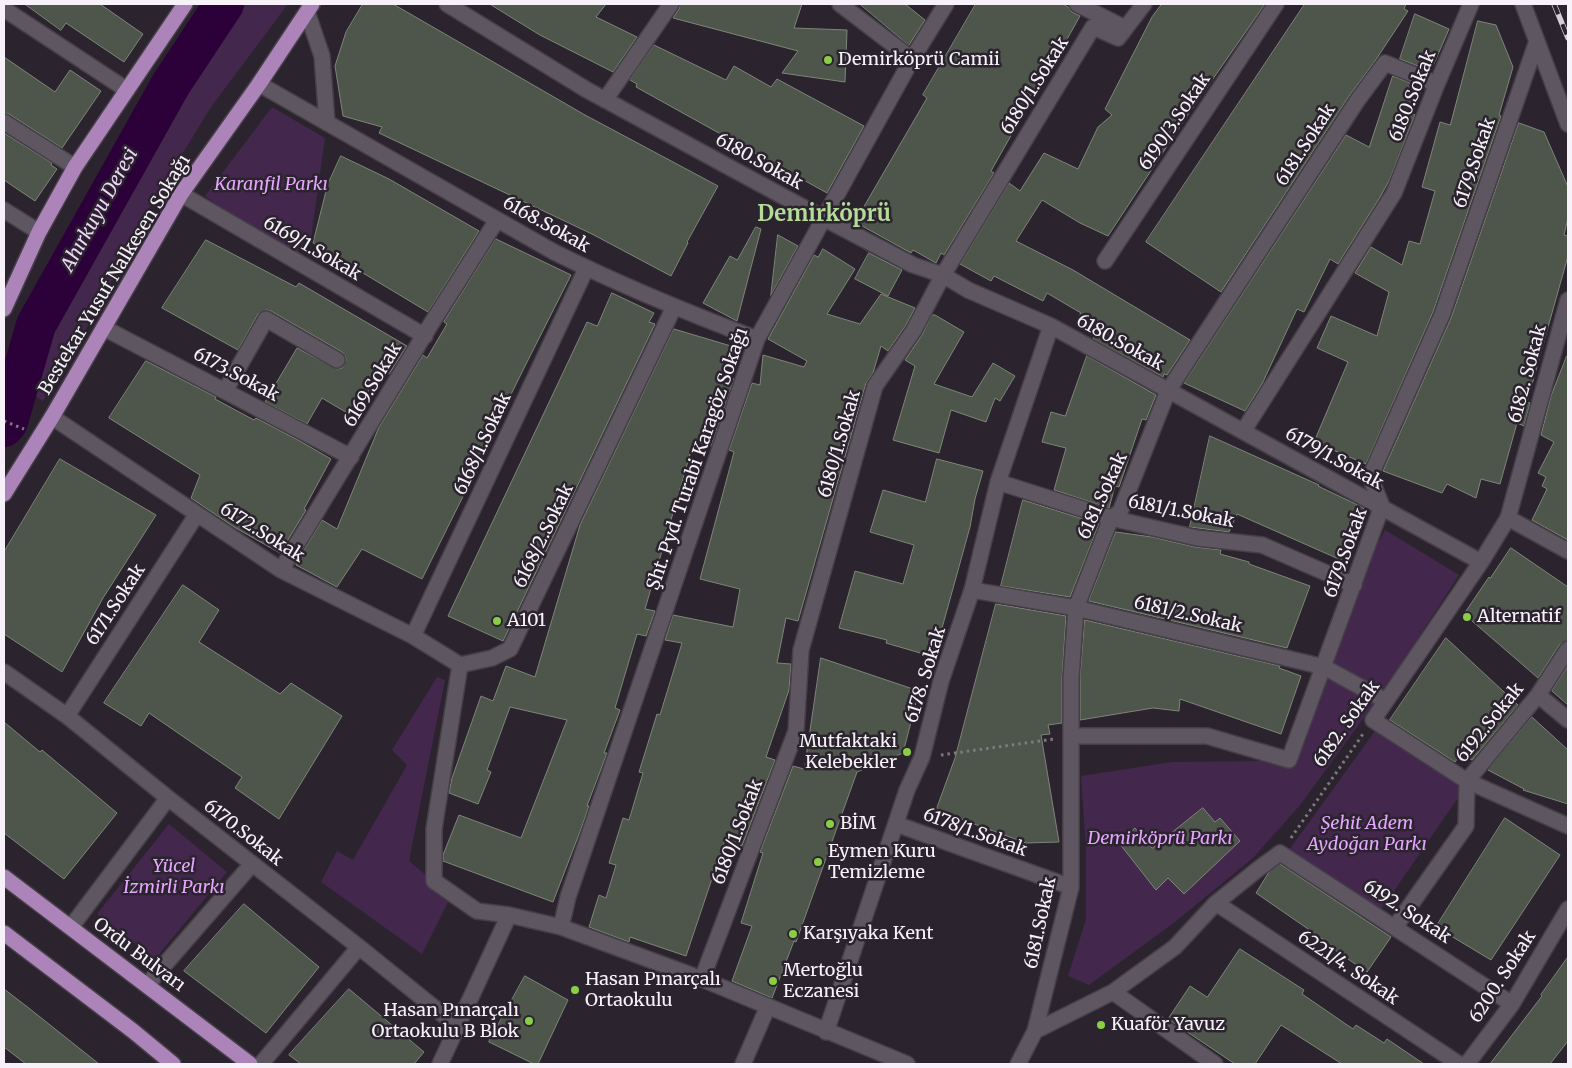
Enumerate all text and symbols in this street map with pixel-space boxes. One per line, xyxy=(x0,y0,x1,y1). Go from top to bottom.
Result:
street label: 6180/1.Sokak xyxy=(996,33,1074,139)
street label: 6180.Sokak xyxy=(1385,47,1441,145)
place label: Demirköprü Camii xyxy=(838,49,1000,71)
marker: Demirköprü Camii xyxy=(822,54,834,66)
street label: 6190/3.Sokak xyxy=(1135,69,1215,175)
street label: 6181.Sokak xyxy=(1272,100,1340,190)
street label: 6179.Sokak xyxy=(1449,115,1501,211)
street label: 6180.Sokak xyxy=(712,129,806,195)
water label: Ahırkuyu Deresi xyxy=(57,144,143,276)
street label: Bestekar Yusuf Nalkesen Sokağı xyxy=(35,151,195,399)
park label: Karanfil Parkı xyxy=(214,174,328,196)
street label: 6168.Sokak xyxy=(499,192,593,258)
district label: Demirköprü xyxy=(757,202,891,228)
street label: 6169/1.Sokak xyxy=(259,212,365,286)
street label: 6180.Sokak xyxy=(1073,310,1167,376)
street label: 6182. Sokak xyxy=(1505,322,1551,426)
street label: Şht. Pyd. Turabi Karagöz Sokağı xyxy=(643,325,753,593)
street label: 6169.Sokak xyxy=(339,339,407,431)
street label: 6173.Sokak xyxy=(189,343,283,407)
street label: 6180/1.Sokak xyxy=(814,388,866,500)
street label: 6168/1.Sokak xyxy=(450,389,516,499)
street label: 6179/1.Sokak xyxy=(1281,423,1387,495)
street label: 6181.Sokak xyxy=(1073,449,1133,543)
street label: 6168/2.Sokak xyxy=(509,480,579,592)
street label: 6181/1.Sokak xyxy=(1126,491,1236,533)
street label: 6172.Sokak xyxy=(216,499,308,567)
street label: 6179.Sokak xyxy=(1320,505,1372,601)
street label: 6171.Sokak xyxy=(82,560,150,650)
street label: 6181/2.Sokak xyxy=(1132,592,1244,638)
place label: Alternatif xyxy=(1477,606,1561,628)
place label: A101 xyxy=(507,610,546,632)
marker: Alternatif xyxy=(1461,611,1473,623)
marker: A101 xyxy=(491,615,503,627)
street label: 6178. Sokak xyxy=(901,624,951,726)
street label: 6182. Sokak xyxy=(1309,676,1385,772)
street label: 6192.Sokak xyxy=(1451,679,1529,767)
place label: Mutfaktaki Kelebekler xyxy=(799,731,897,774)
marker: Mutfaktaki Kelebekler xyxy=(901,746,913,758)
street label: 6180/1.Sokak xyxy=(708,776,768,888)
street label: 6170.Sokak xyxy=(199,795,287,871)
street label: 6178/1.Sokak xyxy=(920,804,1030,862)
place label: BİM xyxy=(840,813,876,835)
park label: Şehit Adem Aydoğan Parkı xyxy=(1307,813,1427,856)
marker: BİM xyxy=(824,818,836,830)
park label: Demirköprü Parkı xyxy=(1087,828,1233,850)
place label: Eymen Kuru Temizleme xyxy=(828,841,936,884)
park label: Yücel İzmirli Parkı xyxy=(123,856,225,899)
marker: Eymen Kuru Temizleme xyxy=(812,856,824,868)
street label: 6181.Sokak xyxy=(1021,875,1061,971)
street label: 6192. Sokak xyxy=(1359,876,1455,948)
street label: Ordu Bulvarı xyxy=(89,913,189,997)
place label: Karşıyaka Kent xyxy=(803,923,933,945)
street label: 6221/4. Sokak xyxy=(1293,926,1403,1010)
street label: 6200. Sokak xyxy=(1465,927,1541,1027)
marker: Karşıyaka Kent xyxy=(787,928,799,940)
place label: Mertoğlu Eczanesi xyxy=(783,960,863,1002)
place label: Hasan Pınarçalı Ortaokulu xyxy=(585,969,721,1012)
marker: Mertoğlu Eczanesi xyxy=(767,975,779,987)
marker: Hasan Pınarçalı Ortaokulu xyxy=(569,984,581,996)
place label: Hasan Pınarçalı Ortaokulu B Blok xyxy=(372,1000,519,1042)
place label: Kuaför Yavuz xyxy=(1111,1014,1225,1036)
marker: Hasan Pınarçalı Ortaokulu B Blok xyxy=(523,1015,535,1027)
marker: Kuaför Yavuz xyxy=(1095,1019,1107,1031)

